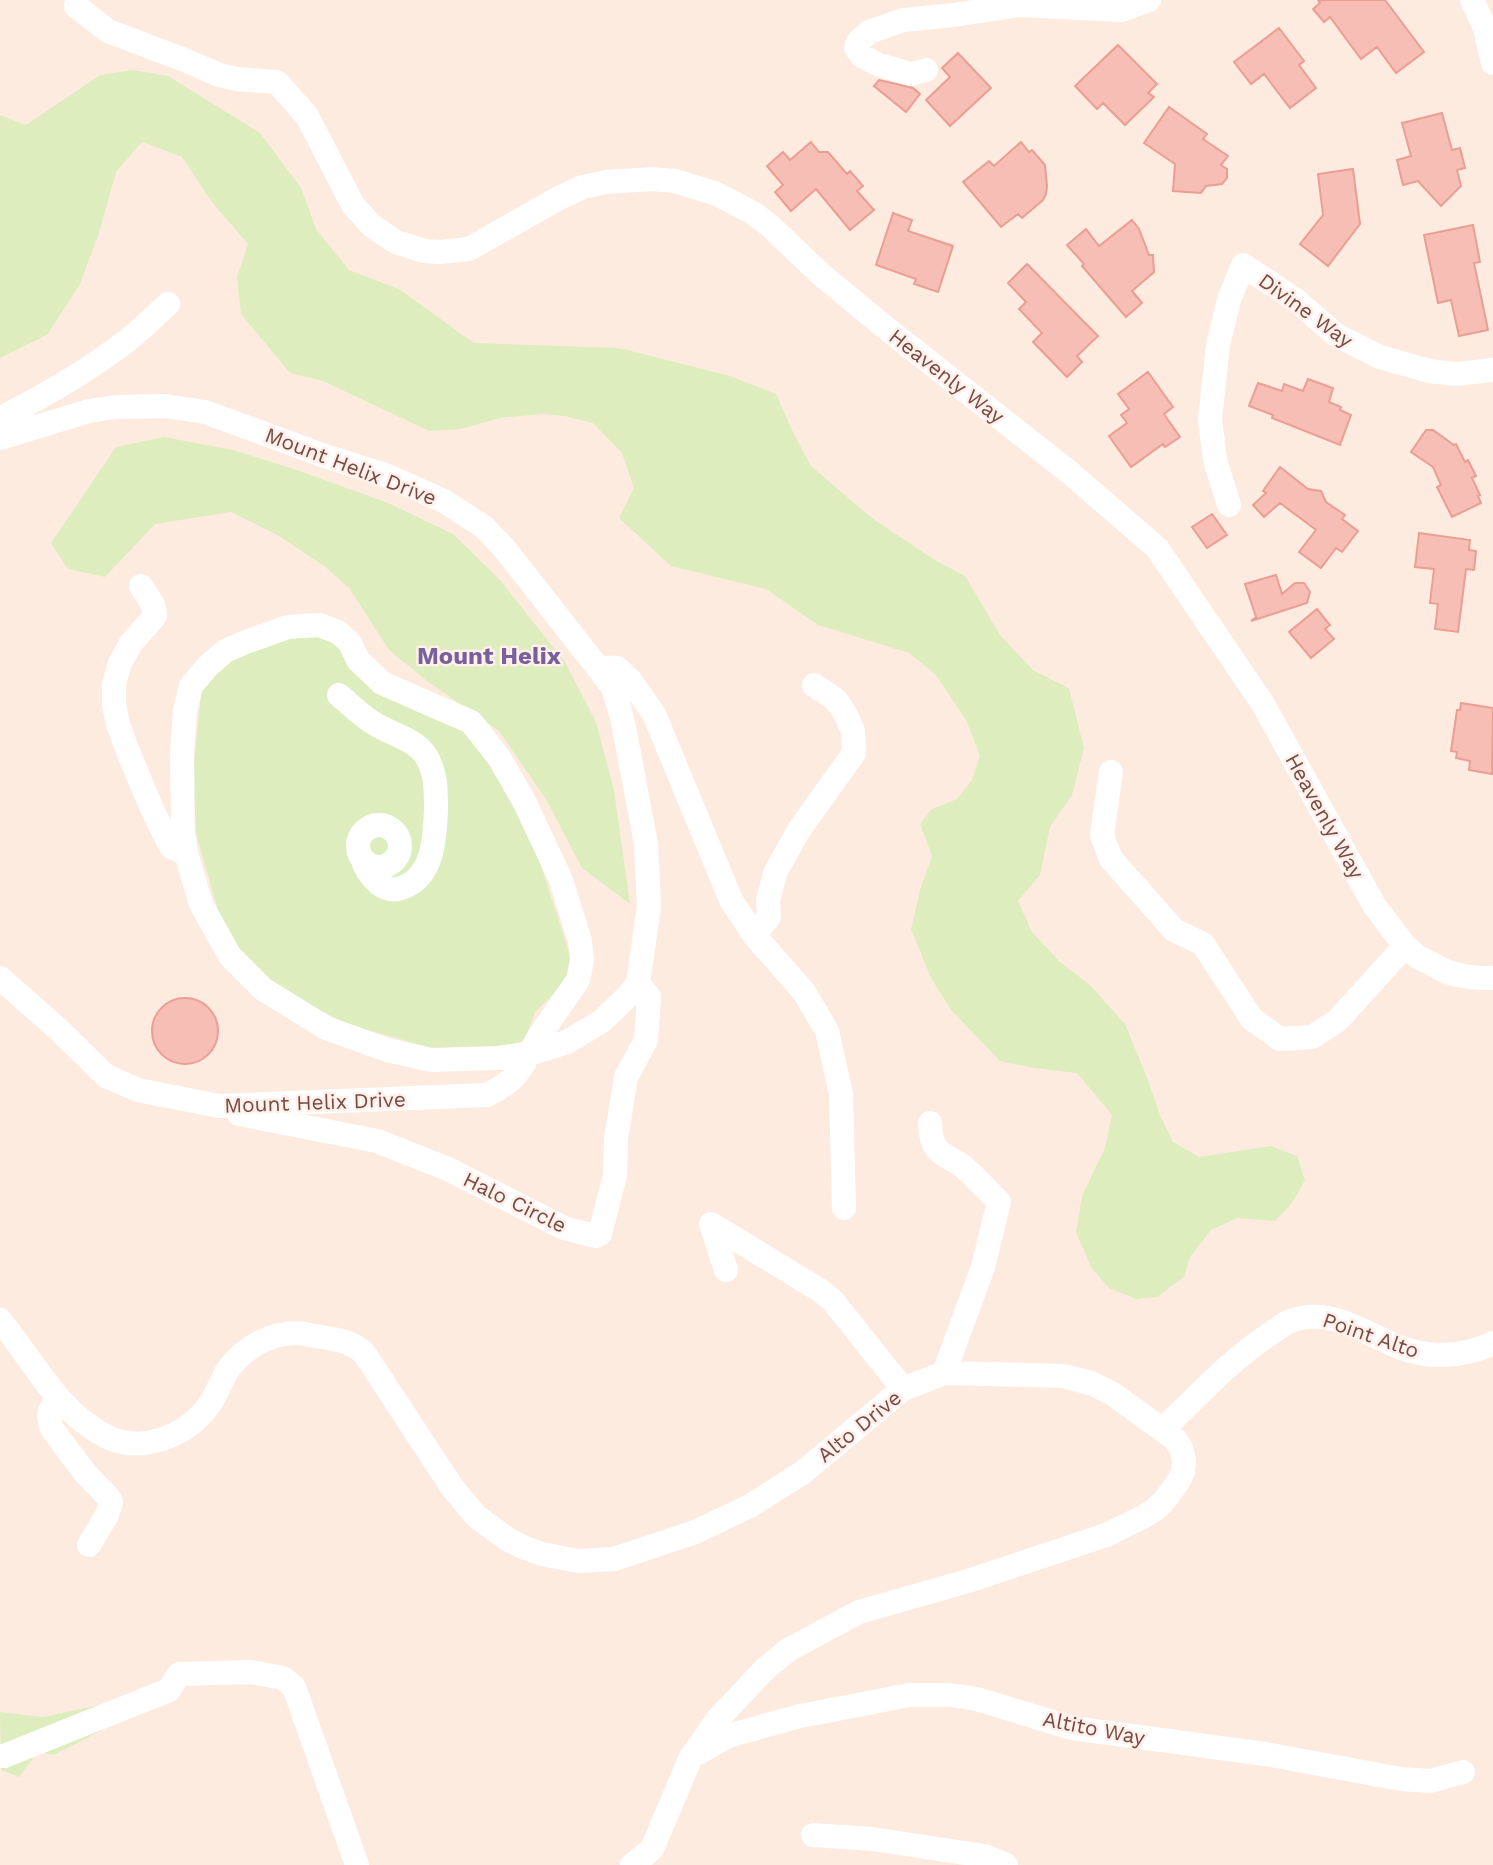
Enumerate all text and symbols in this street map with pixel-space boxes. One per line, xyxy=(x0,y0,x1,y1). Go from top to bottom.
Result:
street label: Divine Way xyxy=(1254,267,1358,353)
street label: Heavenly Way xyxy=(884,323,1010,429)
street label: Mount Helix Drive xyxy=(262,422,440,510)
district label: Mount Helix xyxy=(417,642,561,670)
street label: Heavenly Way xyxy=(1280,749,1370,883)
street label: Mount Helix Drive xyxy=(224,1086,406,1118)
street label: Halo Circle xyxy=(459,1166,571,1238)
street label: Point Alto xyxy=(1320,1307,1422,1363)
street label: Alto Drive xyxy=(812,1385,906,1467)
street label: Altito Way xyxy=(1041,1706,1147,1750)

